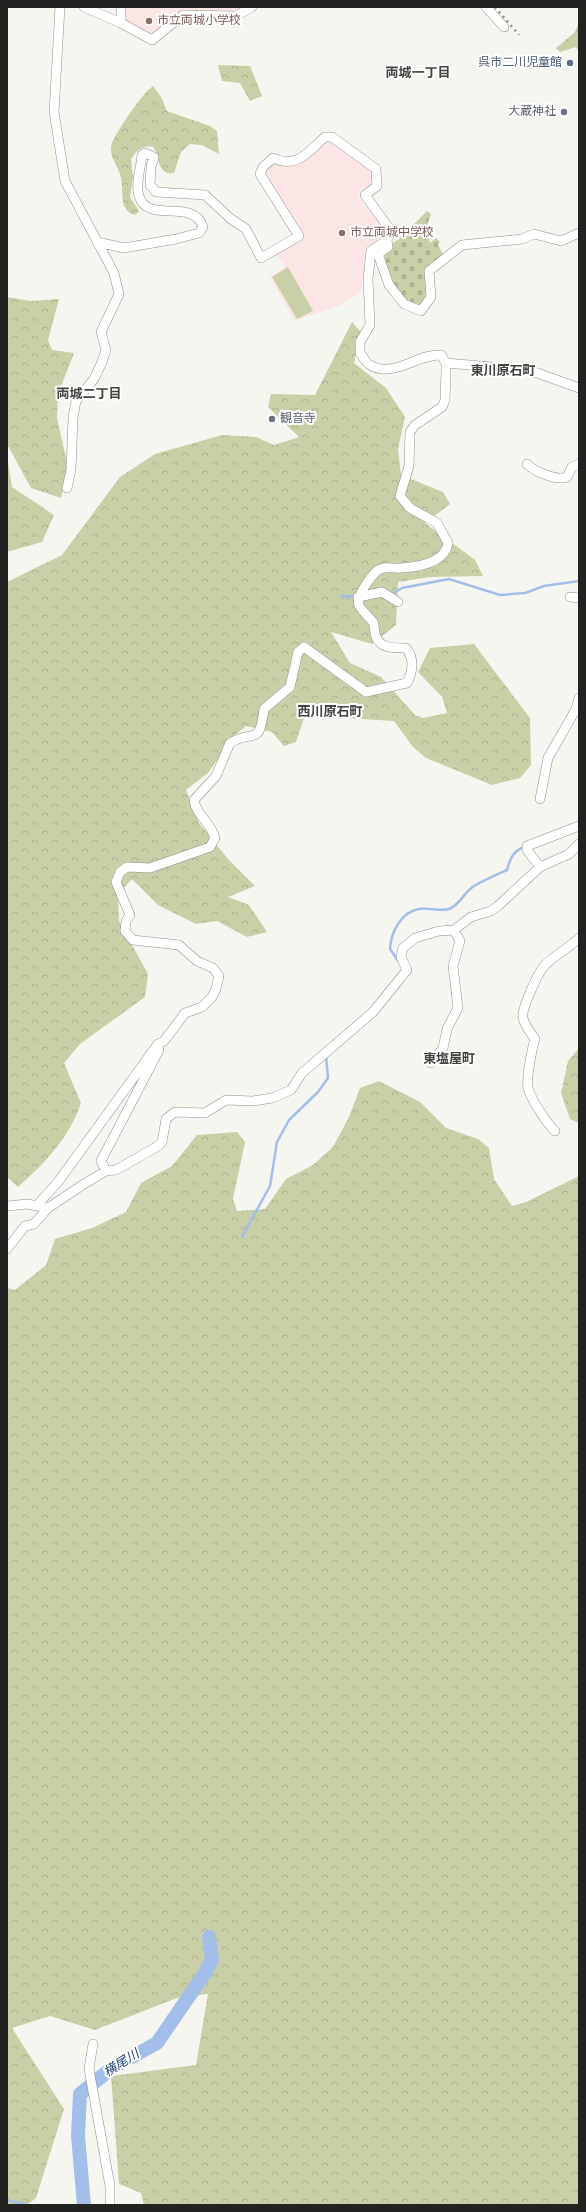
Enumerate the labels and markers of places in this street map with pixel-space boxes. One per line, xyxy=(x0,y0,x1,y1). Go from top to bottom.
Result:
place label: 市立両城小学校 xyxy=(157,13,241,29)
marker: 市立両城小学校 xyxy=(144,16,154,26)
place label: 呉市二川児童館 xyxy=(478,55,562,71)
marker: 呉市二川児童館 xyxy=(565,58,575,68)
place label: 大蔵神社 xyxy=(508,104,556,120)
marker: 大蔵神社 xyxy=(559,107,569,117)
place label: 市立両城中学校 xyxy=(350,225,434,241)
marker: 市立両城中学校 xyxy=(337,228,347,238)
place label: 観音寺 xyxy=(280,411,316,427)
marker: 観音寺 xyxy=(267,414,277,424)

